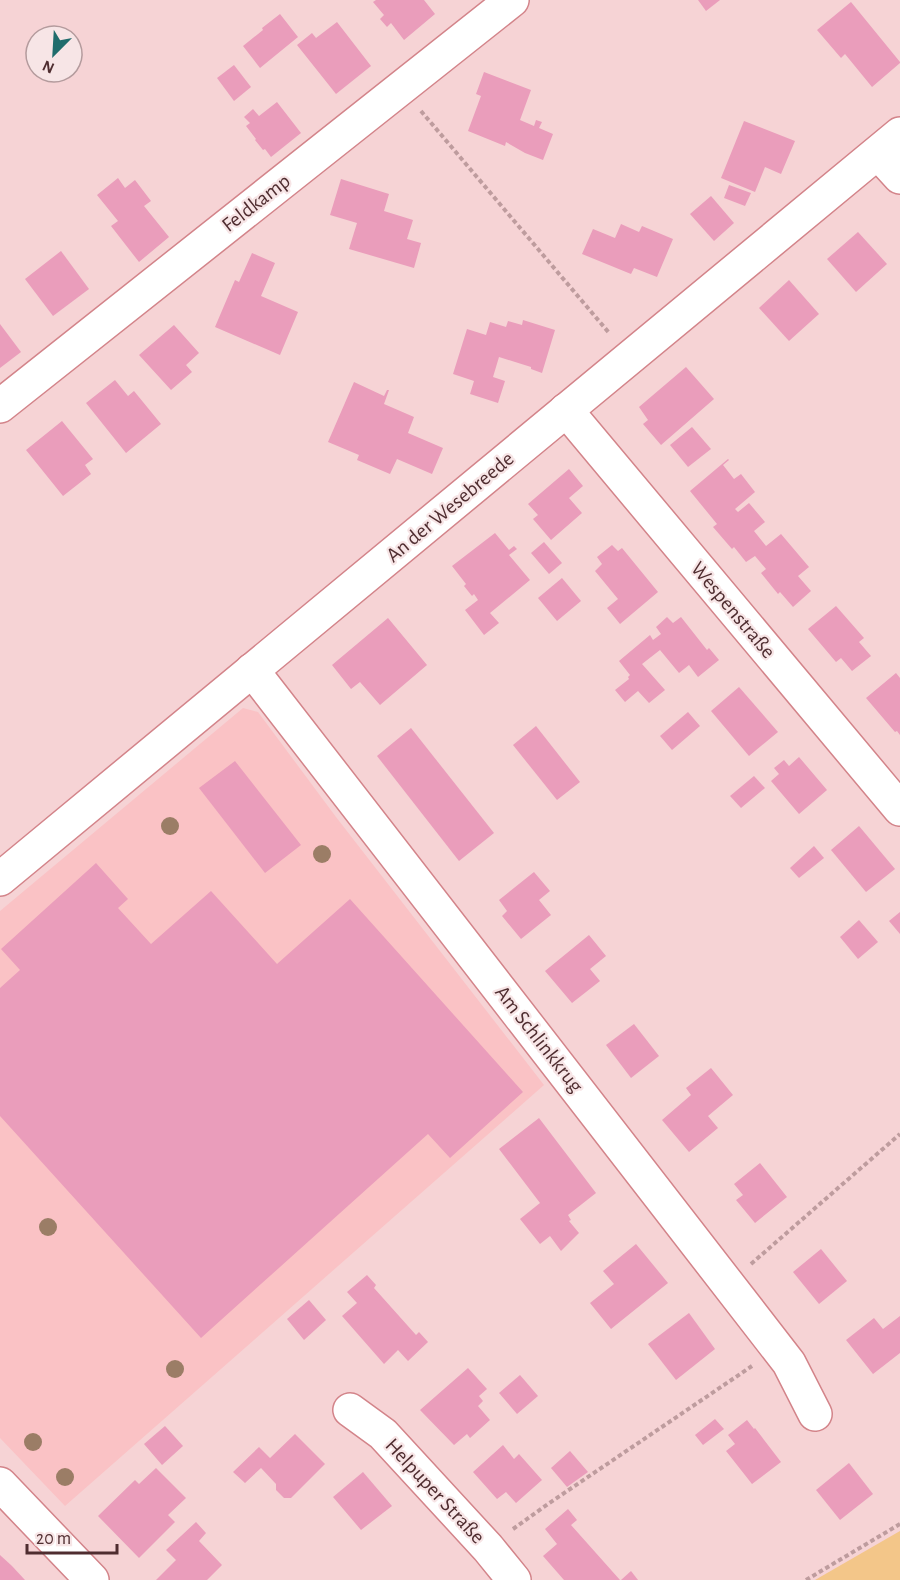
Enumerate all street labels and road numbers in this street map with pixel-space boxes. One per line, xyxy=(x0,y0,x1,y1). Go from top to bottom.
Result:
street label: Feldkamp xyxy=(218,170,294,236)
street label: An der Wesebreede xyxy=(382,448,518,566)
street label: Wespenstraße xyxy=(687,558,779,662)
street label: Am Schlinkkrug xyxy=(491,982,587,1097)
street label: Helpuper Straße xyxy=(381,1434,489,1548)

